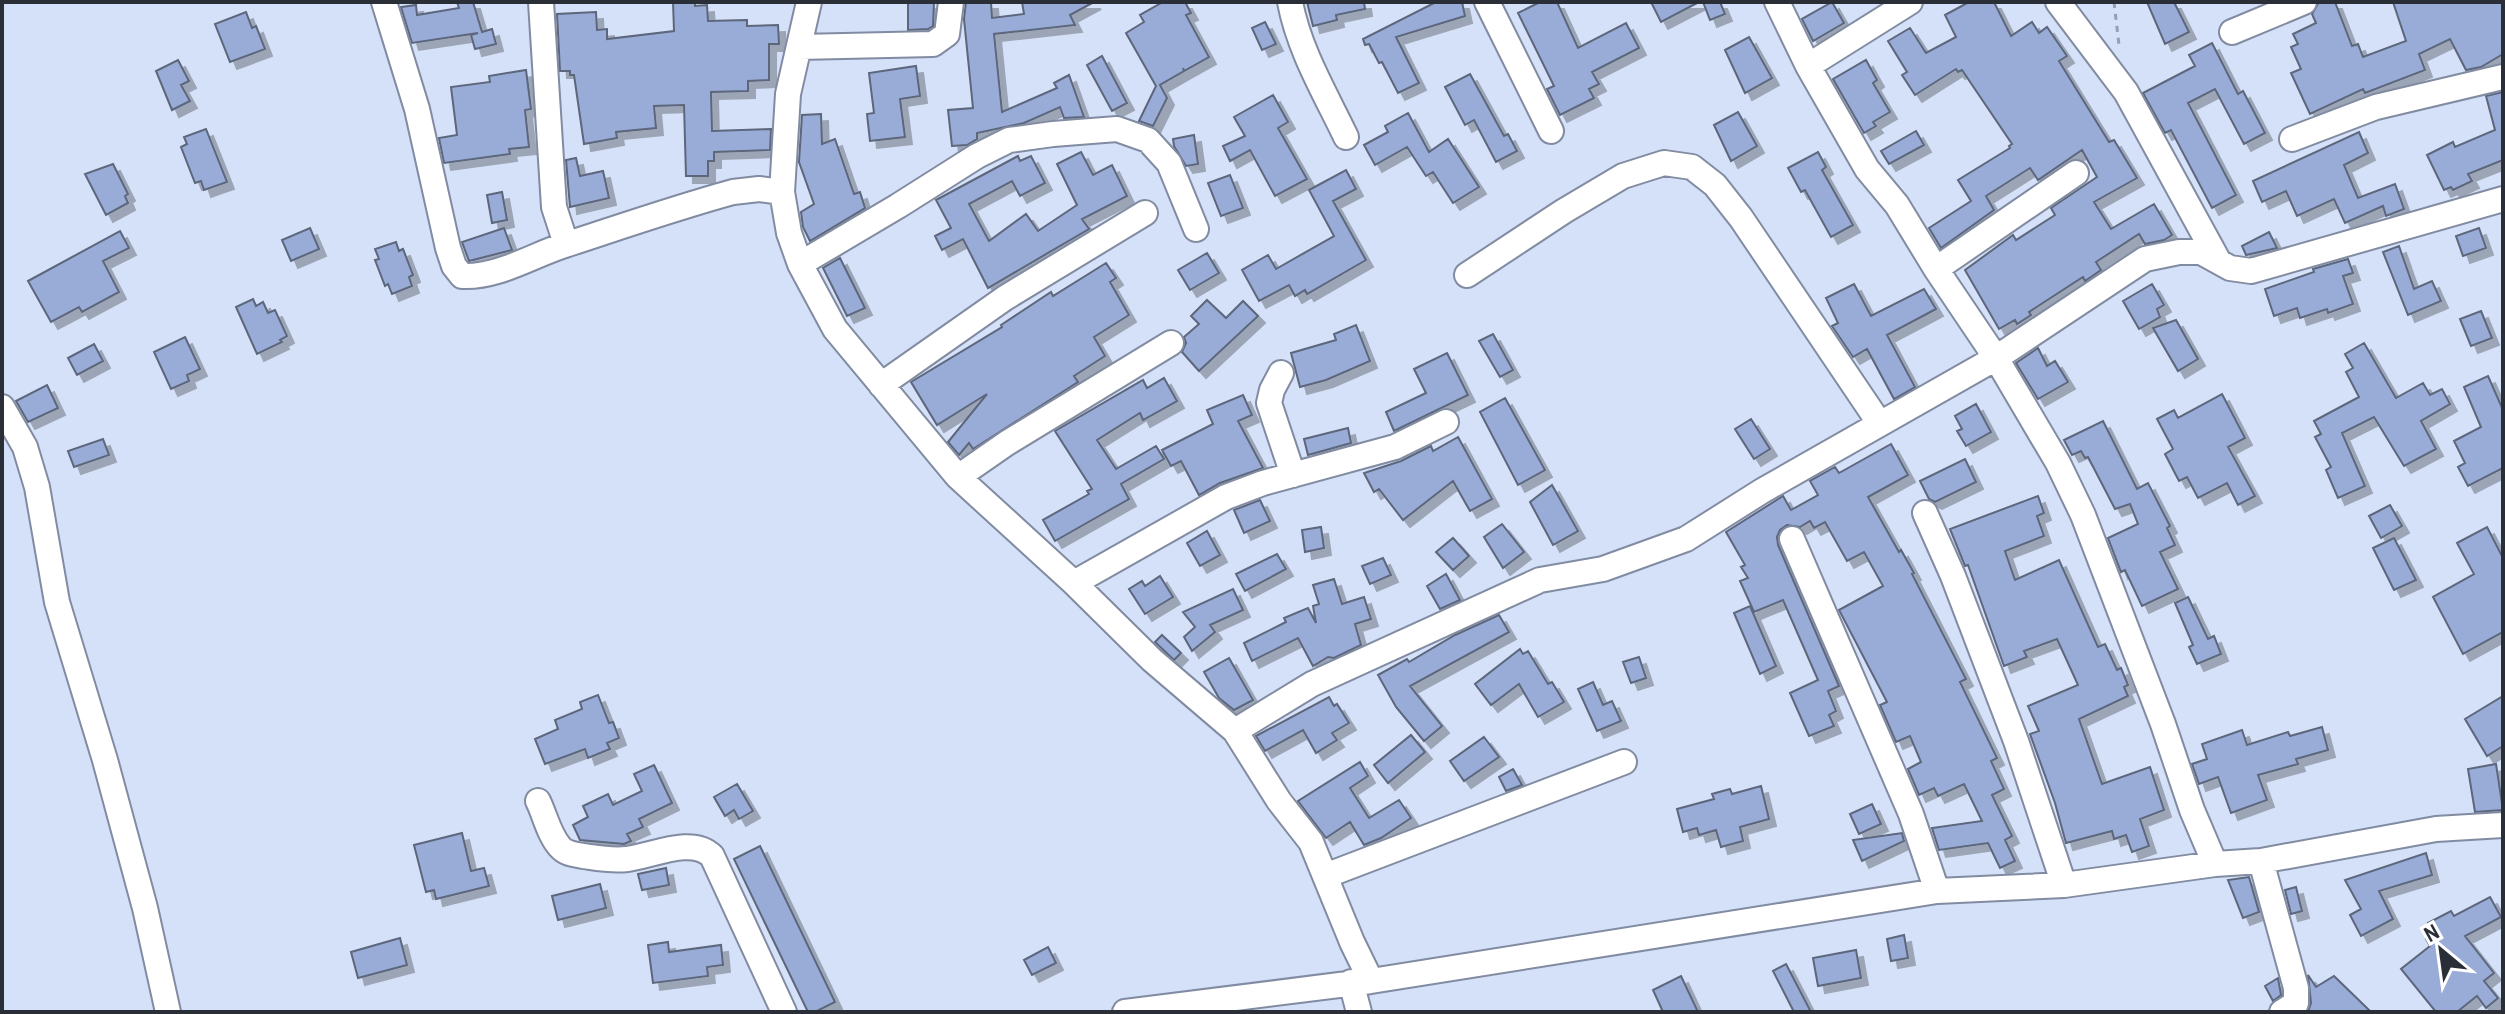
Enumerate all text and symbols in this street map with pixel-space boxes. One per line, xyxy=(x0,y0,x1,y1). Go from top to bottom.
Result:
north arrow xyxy=(2401,910,2481,990)
text: N xyxy=(2418,916,2444,949)

